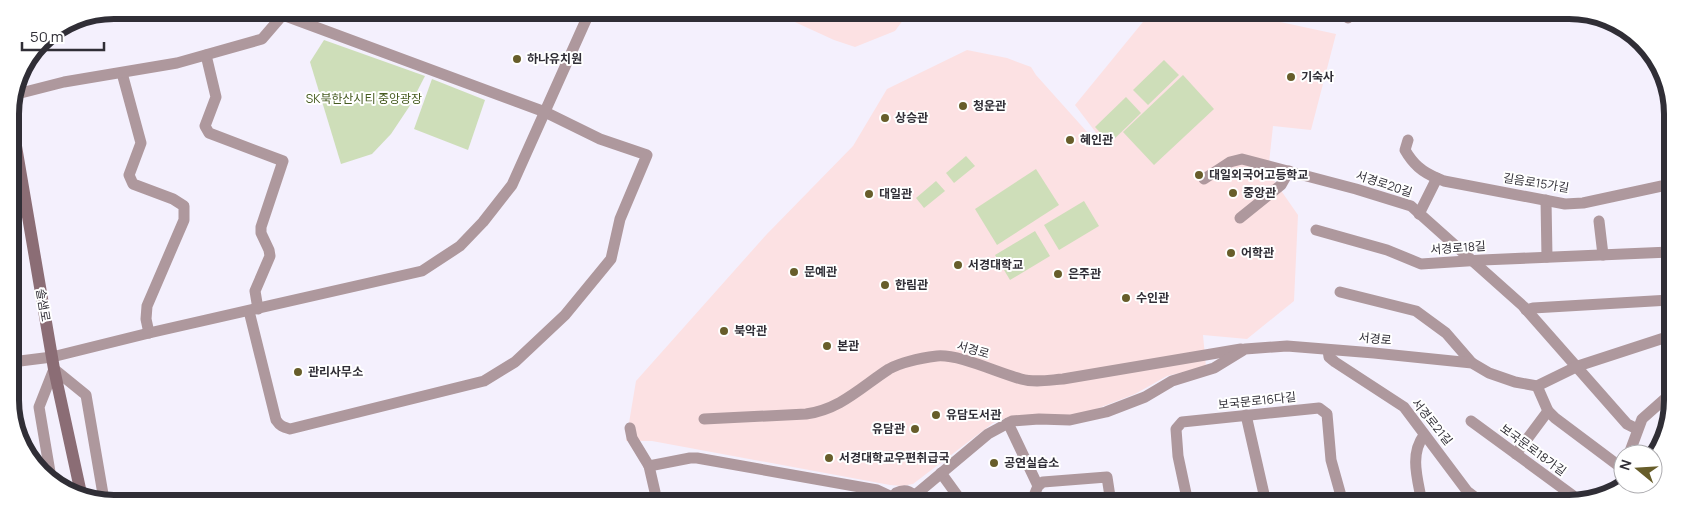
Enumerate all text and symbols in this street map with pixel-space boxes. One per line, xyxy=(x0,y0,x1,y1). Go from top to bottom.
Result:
scale bar xyxy=(22,20,105,52)
text: 50 m xyxy=(30,26,64,47)
place label: 하나유치원 xyxy=(527,50,582,67)
marker: 하나유치원 xyxy=(511,53,523,65)
place label: 기숙사 xyxy=(1301,68,1334,85)
marker: 기숙사 xyxy=(1285,71,1297,83)
park label: SK북한산시티 중앙광장 xyxy=(306,90,422,107)
place label: 청운관 xyxy=(973,97,1006,114)
marker: 청운관 xyxy=(957,100,969,112)
place label: 상승관 xyxy=(895,109,928,126)
marker: 상승관 xyxy=(879,112,891,124)
place label: 혜인관 xyxy=(1080,131,1113,148)
marker: 혜인관 xyxy=(1064,134,1076,146)
place label: 대일외국어고등학교 xyxy=(1209,166,1308,183)
street label: 서경로20길 xyxy=(1354,166,1415,201)
marker: 대일외국어고등학교 xyxy=(1193,169,1205,181)
street label: 길음로15가길 xyxy=(1502,169,1570,196)
place label: 중앙관 xyxy=(1243,184,1276,201)
place label: 대일관 xyxy=(879,185,912,202)
marker: 중앙관 xyxy=(1227,187,1239,199)
marker: 대일관 xyxy=(863,188,875,200)
street label: 서경로18길 xyxy=(1430,237,1486,258)
place label: 어학관 xyxy=(1241,244,1274,261)
marker: 어학관 xyxy=(1225,247,1237,259)
place label: 서경대학교 xyxy=(968,256,1023,273)
marker: 서경대학교 xyxy=(952,259,964,271)
place label: 문예관 xyxy=(804,263,837,280)
place label: 은주관 xyxy=(1068,265,1101,282)
marker: 문예관 xyxy=(788,266,800,278)
marker: 은주관 xyxy=(1052,268,1064,280)
place label: 한림관 xyxy=(895,276,928,293)
marker: 한림관 xyxy=(879,279,891,291)
street label: 솔샘로 xyxy=(32,287,55,323)
place label: 수인관 xyxy=(1136,289,1169,306)
marker: 수인관 xyxy=(1120,292,1132,304)
place label: 북악관 xyxy=(734,322,767,339)
marker: 북악관 xyxy=(718,325,730,337)
street label: 서경로 xyxy=(1358,329,1392,348)
place label: 본관 xyxy=(837,337,859,354)
street label: 서경로 xyxy=(955,337,991,362)
marker: 본관 xyxy=(821,340,833,352)
place label: 관리사무소 xyxy=(308,363,363,380)
marker: 관리사무소 xyxy=(292,366,304,378)
street label: 보국문로16다길 xyxy=(1217,388,1297,413)
street label: 서경로21길 xyxy=(1408,395,1457,449)
place label: 유담도서관 xyxy=(946,406,1001,423)
marker: 유담도서관 xyxy=(930,409,942,421)
place label: 유담관 xyxy=(872,420,905,437)
street label: 보국문로18가길 xyxy=(1497,420,1570,479)
marker: 유담관 xyxy=(909,423,921,435)
north arrow xyxy=(1613,444,1663,494)
place label: 서경대학교우편취급국 xyxy=(839,449,949,466)
marker: 서경대학교우편취급국 xyxy=(823,452,835,464)
place label: 공연실습소 xyxy=(1004,454,1059,471)
marker: 공연실습소 xyxy=(988,457,1000,469)
text: N xyxy=(1615,457,1636,473)

